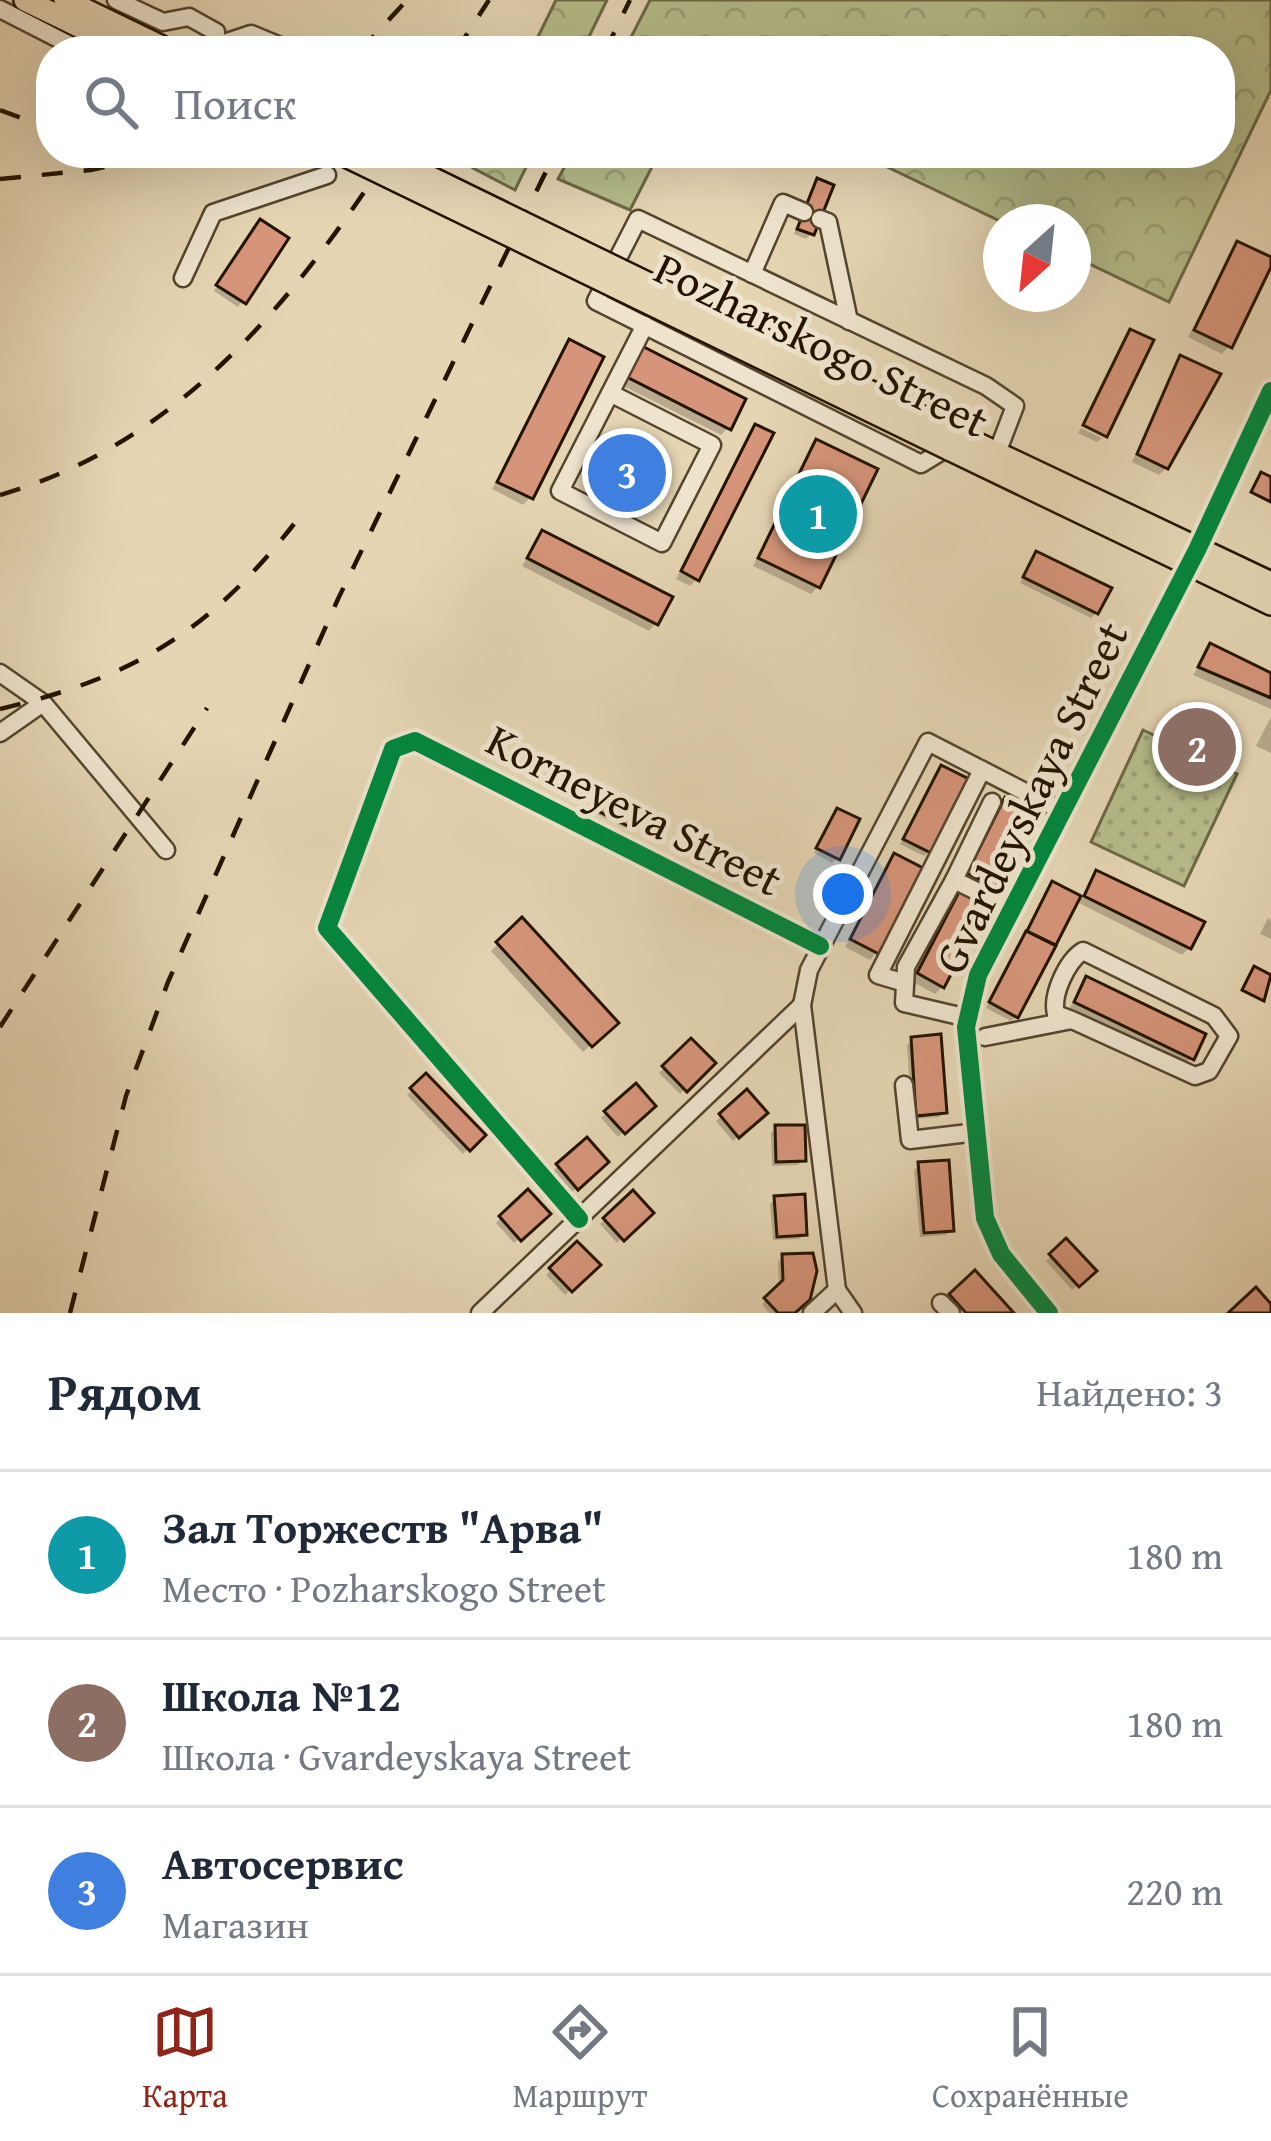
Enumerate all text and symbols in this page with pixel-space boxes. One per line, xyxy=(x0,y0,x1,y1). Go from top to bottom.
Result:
search box xyxy=(36,36,1235,168)
icon: search xyxy=(78,69,144,135)
text: Поиск xyxy=(174,70,296,135)
north arrow xyxy=(983,204,1091,312)
street label: Pozharskogo Street xyxy=(644,235,1000,453)
pin: 3 xyxy=(588,428,666,518)
pin: 1 xyxy=(779,469,857,559)
street label: Gvardeyskaya Street xyxy=(917,610,1143,984)
pin: 2 xyxy=(1158,702,1236,792)
street label: Korneyeva Street xyxy=(476,707,794,911)
your location xyxy=(813,864,873,924)
text: Рядом xyxy=(48,1354,202,1429)
text: Найдено: 3 xyxy=(1036,1363,1223,1420)
text: Зал Торжеств "Арва" xyxy=(162,1494,603,1559)
text: 1 xyxy=(77,1526,97,1583)
text: 180 m xyxy=(1126,1526,1223,1583)
text: Место · Pozharskogo Street xyxy=(162,1559,606,1616)
text: Школа №12 xyxy=(162,1662,401,1727)
text: 2 xyxy=(77,1694,97,1751)
text: 180 m xyxy=(1126,1694,1223,1751)
text: Школа · Gvardeyskaya Street xyxy=(162,1727,631,1784)
text: Автосервис xyxy=(162,1830,403,1895)
text: 3 xyxy=(77,1862,97,1919)
text: 220 m xyxy=(1126,1862,1223,1919)
text: Магазин xyxy=(162,1895,309,1952)
tab: Карта xyxy=(142,1999,228,2119)
tab: Маршрут xyxy=(512,1999,647,2119)
tab: Сохранённые xyxy=(932,1999,1129,2119)

